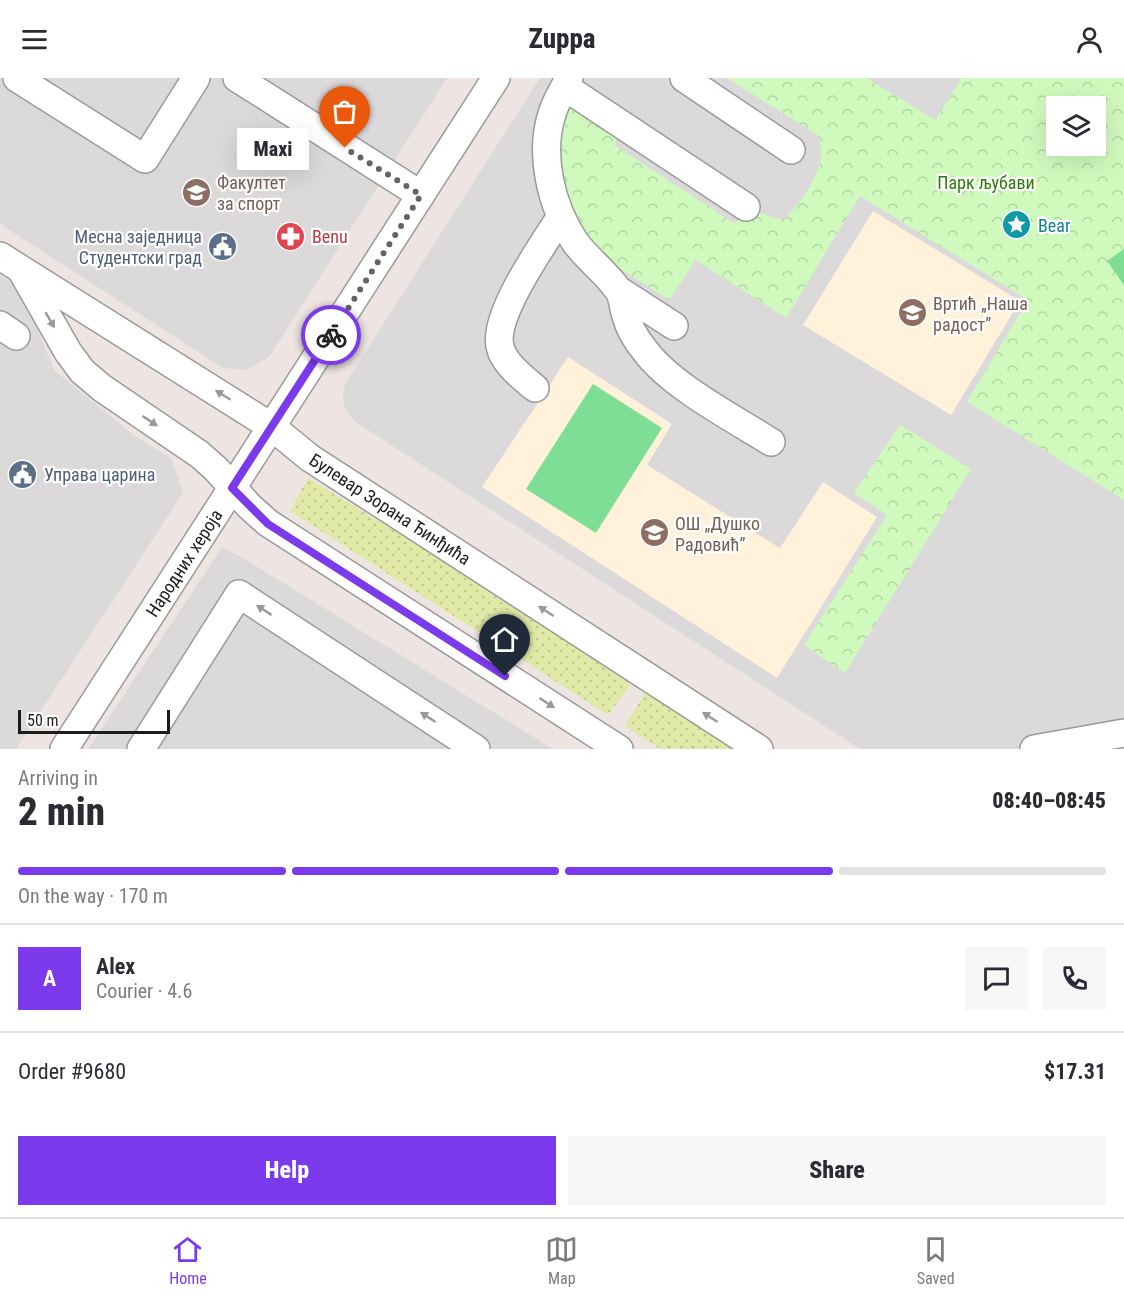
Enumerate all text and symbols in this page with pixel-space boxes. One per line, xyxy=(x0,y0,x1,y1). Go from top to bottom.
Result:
icon: menu xyxy=(18,23,51,56)
text: Zuppa xyxy=(529,23,595,55)
icon: person xyxy=(1073,23,1106,56)
pin xyxy=(319,86,370,148)
icon: bag xyxy=(328,95,361,128)
map controls xyxy=(1046,96,1106,156)
button: layers xyxy=(1046,96,1106,156)
callout: Maxi xyxy=(237,127,309,169)
text: Maxi xyxy=(254,137,292,161)
place label: Факултет за спорт xyxy=(217,172,286,214)
park label: Парк љубави xyxy=(937,172,1035,193)
school or university icon: Факултет за спорт xyxy=(180,176,212,208)
place icon: Bear xyxy=(1001,209,1033,241)
place label: Bear xyxy=(1038,215,1071,236)
pharmacy icon: Benu xyxy=(275,220,307,252)
place label: Месна заједница Студентски град xyxy=(75,226,202,268)
place label: Benu xyxy=(312,226,348,247)
public building icon: Месна заједница Студентски град xyxy=(207,230,239,262)
place label: Вртић „Наша радост” xyxy=(933,293,1028,335)
school or university icon: Вртић „Наша радост” xyxy=(896,297,928,329)
courier xyxy=(301,305,361,365)
one-way arrow xyxy=(45,312,55,329)
icon: bike xyxy=(315,319,348,352)
one-way arrow xyxy=(215,389,231,400)
one-way arrow xyxy=(142,415,158,427)
street label: Булевар Зорана Ђинђића xyxy=(306,449,474,569)
public building icon: Управа царина xyxy=(7,458,39,490)
place label: Управа царина xyxy=(44,464,155,485)
street label: Народних хероја xyxy=(141,505,227,621)
place label: ОШ „Душко Радовић” xyxy=(675,513,760,555)
school or university icon: ОШ „Душко Радовић” xyxy=(638,517,670,549)
one-way arrow xyxy=(257,604,273,616)
one-way arrow xyxy=(538,606,555,617)
pin xyxy=(479,614,530,676)
icon: home xyxy=(488,623,521,656)
one-way arrow xyxy=(539,697,555,708)
scale bar xyxy=(18,707,170,734)
text: 50 m xyxy=(27,711,59,730)
one-way arrow xyxy=(420,711,436,723)
one-way arrow xyxy=(702,712,718,723)
text: Arriving in xyxy=(18,766,98,790)
text: 08:40–08:45 xyxy=(992,788,1106,813)
text: 2 min xyxy=(18,789,105,835)
text: On the way · 170 m xyxy=(18,884,168,908)
button: chat xyxy=(965,947,1028,1010)
button: phone xyxy=(1043,947,1106,1010)
text: Alex xyxy=(96,954,135,979)
text: A xyxy=(43,966,56,991)
text: Courier · 4.6 xyxy=(96,979,192,1003)
text: Order #9680 xyxy=(18,1059,126,1084)
text: $17.31 xyxy=(1044,1059,1106,1084)
button: Help xyxy=(18,1136,556,1205)
button: Share xyxy=(568,1136,1106,1205)
tab: Home xyxy=(169,1233,207,1288)
tab: Map xyxy=(545,1233,578,1288)
tab: Saved xyxy=(917,1233,955,1288)

